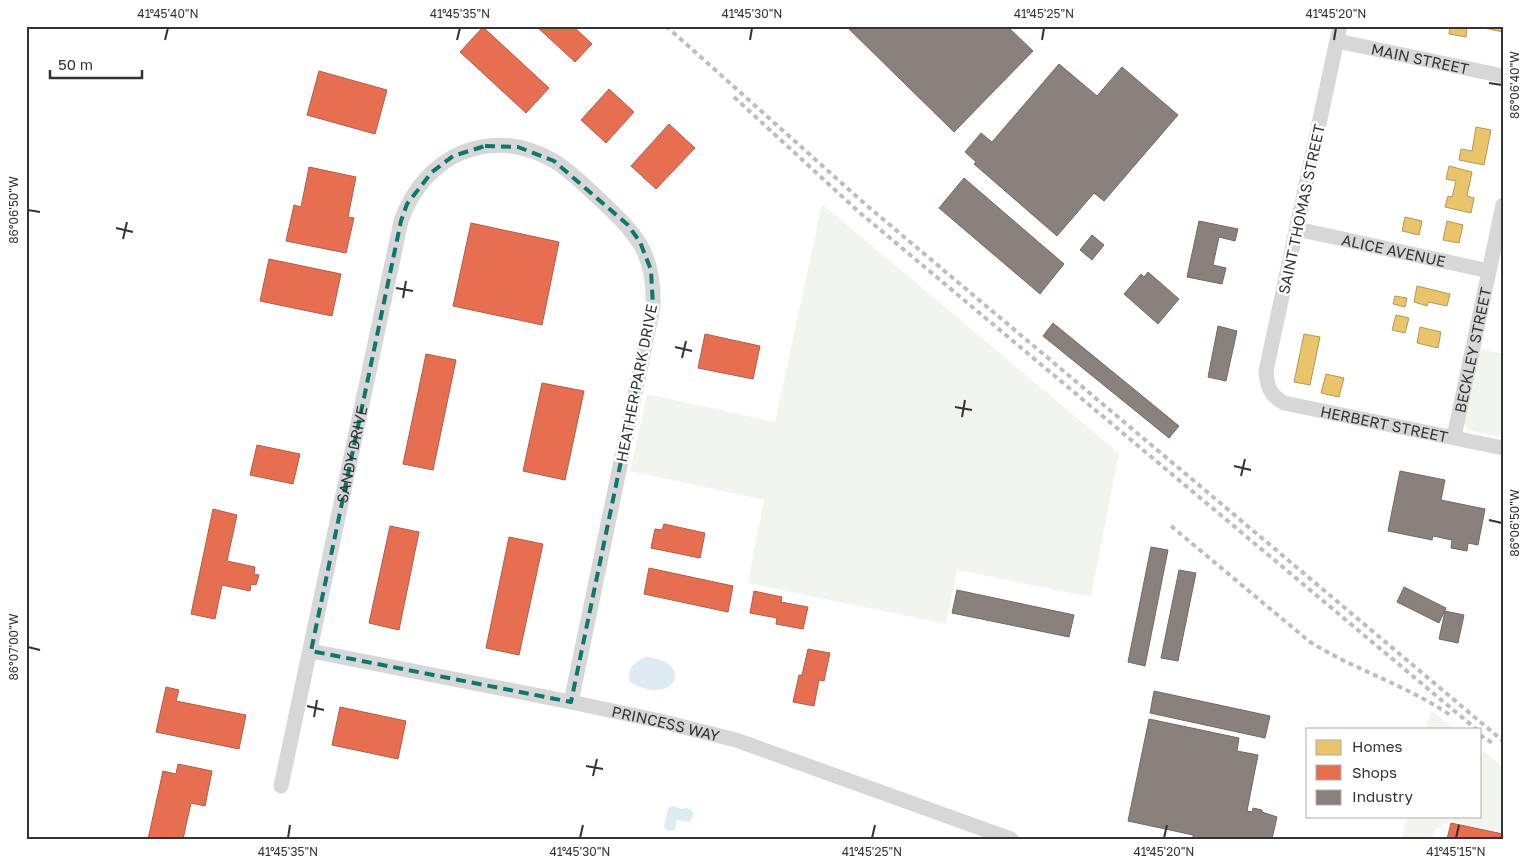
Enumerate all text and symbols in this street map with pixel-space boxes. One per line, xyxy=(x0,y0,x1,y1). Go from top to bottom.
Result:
text: 41°45'40"N xyxy=(137,6,199,21)
text: 41°45'35"N xyxy=(430,6,490,21)
text: 41°45'30"N xyxy=(722,6,782,21)
text: 41°45'25"N xyxy=(1014,6,1074,21)
text: 41°45'20"N xyxy=(1306,6,1366,21)
street label: MAIN STREET xyxy=(1370,39,1471,78)
scale bar xyxy=(50,48,142,80)
text: 86°06'40"W xyxy=(1507,51,1522,119)
text: 50 m xyxy=(58,55,93,73)
street label: SAINT THOMAS STREET xyxy=(1274,122,1328,296)
text: 86°06'50"W xyxy=(6,176,21,244)
street label: ALICE AVENUE xyxy=(1340,230,1447,270)
street label: BECKLEY STREET xyxy=(1450,286,1494,414)
street label: HEATHER PARK DRIVE xyxy=(612,302,660,464)
street label: HERBERT STREET xyxy=(1319,402,1450,445)
street label: SANDY DRIVE xyxy=(332,404,371,505)
text: 86°06'50"W xyxy=(1507,489,1522,557)
text: 86°07'00"W xyxy=(6,613,21,681)
street label: PRINCESS WAY xyxy=(610,702,722,745)
legend xyxy=(1306,728,1482,818)
text: Homes xyxy=(1352,737,1402,755)
text: Shops xyxy=(1352,763,1397,781)
text: Industry xyxy=(1352,787,1413,805)
text: 41°45'35"N xyxy=(258,844,318,859)
text: 41°45'30"N xyxy=(550,844,610,859)
text: 41°45'25"N xyxy=(842,844,902,859)
text: 41°45'20"N xyxy=(1134,844,1194,859)
text: 41°45'15"N xyxy=(1426,844,1486,859)

